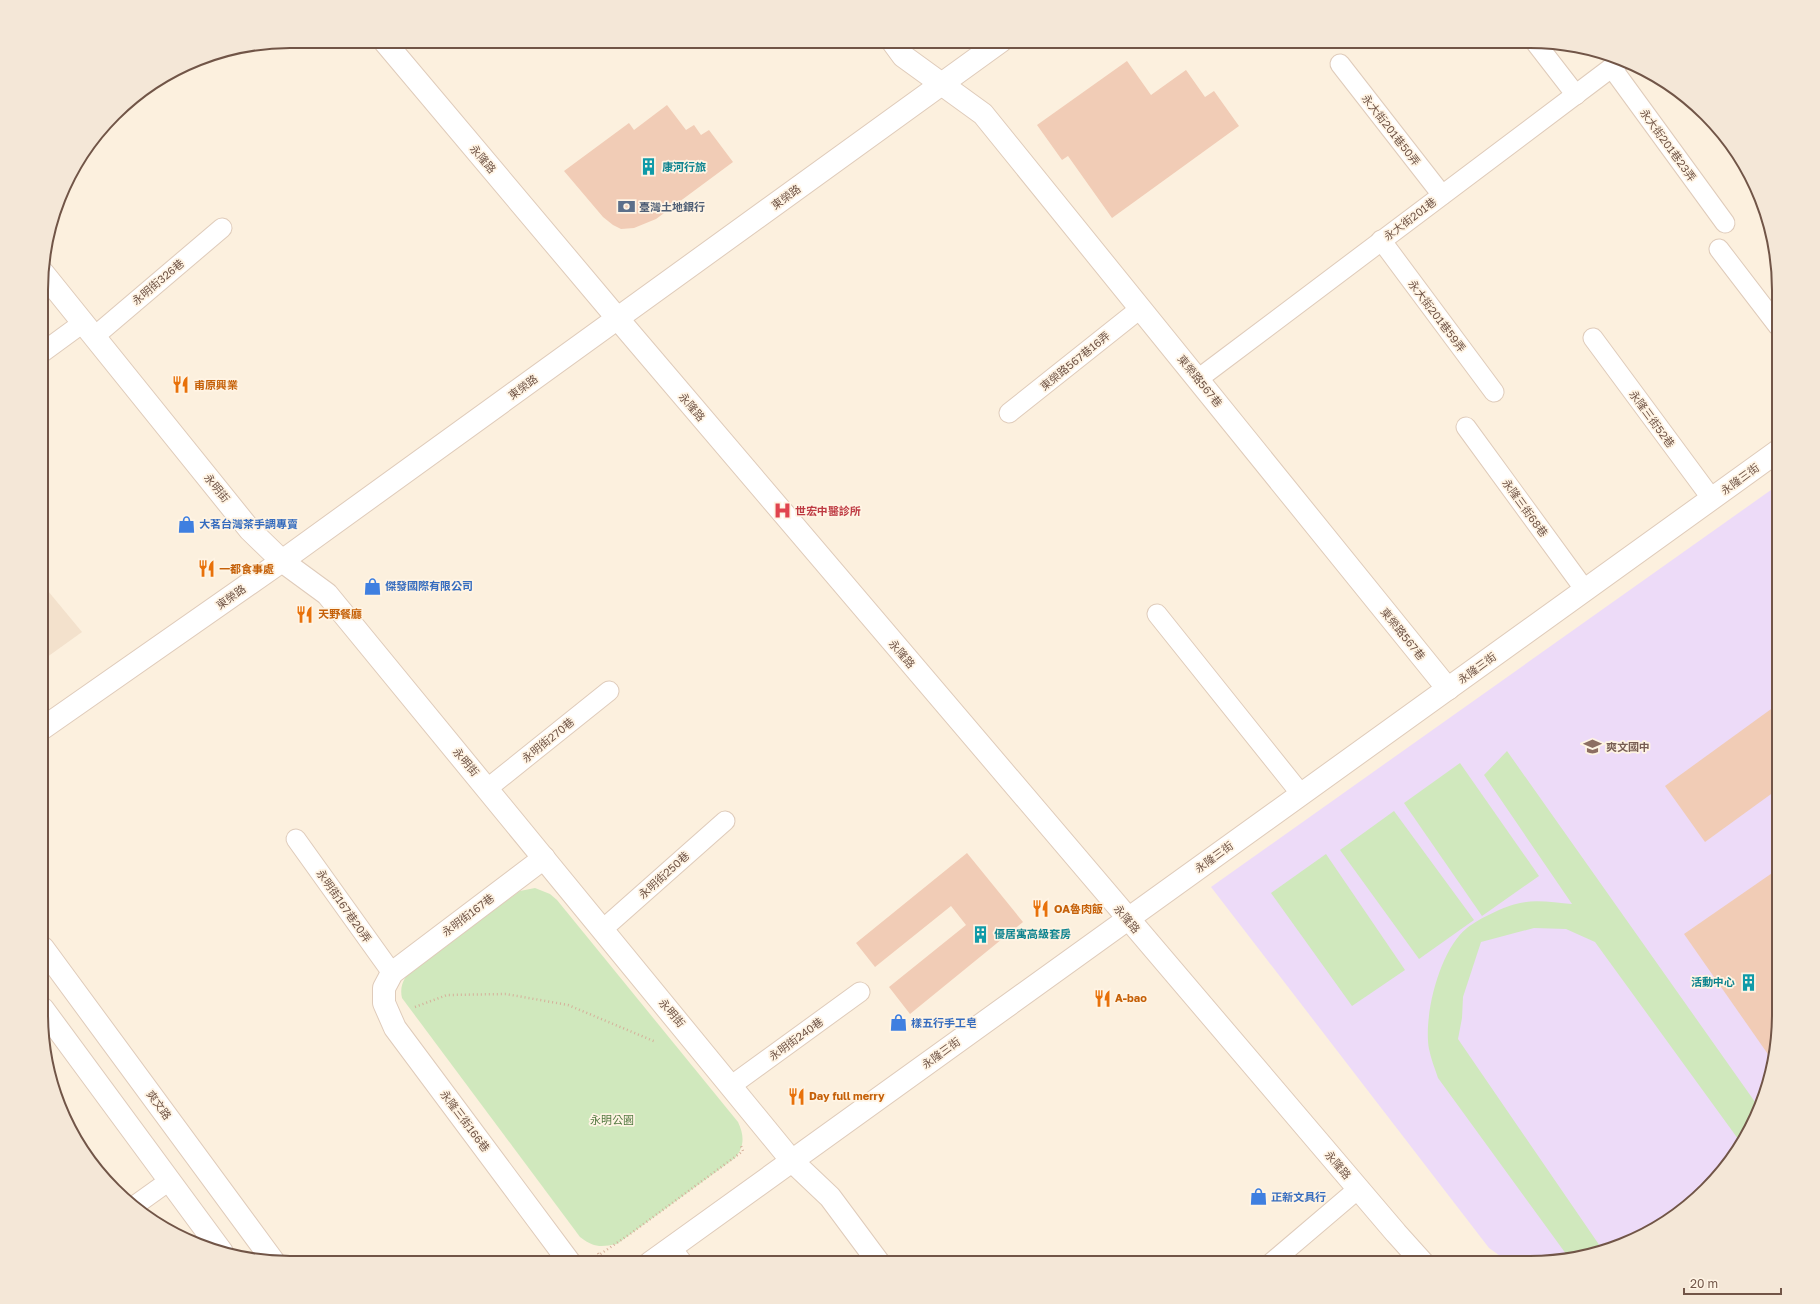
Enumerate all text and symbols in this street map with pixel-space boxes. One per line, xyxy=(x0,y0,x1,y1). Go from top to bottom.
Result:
street label: 永大街201巷50弄 xyxy=(1360,92,1423,168)
street label: 永大街201巷23弄 xyxy=(1638,106,1699,183)
street label: 永隆路 xyxy=(468,142,499,175)
building icon: 康河行旅 xyxy=(639,157,659,177)
place label: 康河行旅 xyxy=(662,160,706,173)
street label: 東榮路 xyxy=(769,182,803,212)
street label: 永大街201巷 xyxy=(1381,195,1439,243)
bank icon: 臺灣土地銀行 xyxy=(616,197,636,217)
place label: 臺灣土地銀行 xyxy=(639,200,705,213)
street label: 永明街326巷 xyxy=(129,256,186,307)
street label: 永大街201巷59弄 xyxy=(1406,277,1469,354)
street label: 東榮路567巷16弄 xyxy=(1037,329,1112,393)
street label: 東榮路567巷 xyxy=(1176,352,1225,409)
street label: 東榮路 xyxy=(506,372,540,402)
restaurant icon: 甫原興業 xyxy=(171,375,191,395)
place label: 甫原興業 xyxy=(194,378,238,391)
street label: 永隆三街52巷 xyxy=(1627,387,1678,450)
street label: 永隆路 xyxy=(677,390,708,423)
street label: 永隆三街 xyxy=(1718,460,1761,497)
street label: 永明街 xyxy=(202,471,233,505)
street label: 永隆三街68巷 xyxy=(1500,476,1551,539)
hospital icon: 世宏中醫診所 xyxy=(772,501,792,521)
place label: 世宏中醫診所 xyxy=(795,504,861,517)
shop icon: 大茗台灣茶手調專賣 xyxy=(176,514,196,534)
place label: 大茗台灣茶手調專賣 xyxy=(199,517,298,530)
restaurant icon: 一都食事處 xyxy=(196,559,216,579)
place label: 一都食事處 xyxy=(219,562,274,575)
shop icon: 傑發國際有限公司 xyxy=(362,576,382,596)
place label: 傑發國際有限公司 xyxy=(385,579,473,592)
street label: 東榮路 xyxy=(213,582,248,611)
restaurant icon: 天野餐廳 xyxy=(295,604,315,624)
street label: 東榮路567巷 xyxy=(1379,605,1428,662)
place label: 天野餐廳 xyxy=(318,607,362,620)
street label: 永隆路 xyxy=(887,637,918,670)
street label: 永隆三街 xyxy=(1455,649,1498,686)
street label: 永明街270巷 xyxy=(519,715,576,764)
school or university icon: 爽文國中 xyxy=(1583,737,1603,757)
place label: 爽文國中 xyxy=(1606,740,1650,753)
street label: 永明街 xyxy=(451,745,482,778)
street label: 永隆三街 xyxy=(1192,838,1235,875)
street label: 永明街250巷 xyxy=(636,849,692,901)
street label: 永明街167巷20弄 xyxy=(314,867,374,945)
street label: 永明街167巷 xyxy=(439,891,496,938)
restaurant icon: OA魯肉飯 xyxy=(1031,899,1051,919)
place label: OA魯肉飯 xyxy=(1054,902,1103,915)
street label: 永隆路 xyxy=(1112,902,1143,935)
building icon: 優居寓高級套房 xyxy=(971,924,991,944)
place label: 優居寓高級套房 xyxy=(994,927,1071,940)
building icon: 活動中心 xyxy=(1738,972,1758,992)
place label: 活動中心 xyxy=(1691,975,1735,988)
restaurant icon: A-bao xyxy=(1092,988,1112,1008)
place label: A-bao xyxy=(1115,991,1147,1004)
street label: 永明街 xyxy=(657,996,688,1029)
shop icon: 樣五行手工皂 xyxy=(888,1013,908,1033)
street label: 永明街240巷 xyxy=(766,1015,825,1063)
place label: 樣五行手工皂 xyxy=(911,1016,977,1029)
street label: 永隆三街 xyxy=(919,1034,962,1071)
restaurant icon: Day full merry xyxy=(786,1086,806,1106)
street label: 永隆三街166巷 xyxy=(438,1087,493,1154)
street label: 爽文路 xyxy=(144,1088,174,1122)
place label: Day full merry xyxy=(809,1089,885,1102)
park label: 永明公園 xyxy=(590,1113,634,1126)
street label: 永隆路 xyxy=(1323,1148,1354,1181)
shop icon: 正新文具行 xyxy=(1248,1187,1268,1207)
place label: 正新文具行 xyxy=(1271,1190,1326,1203)
scale bar xyxy=(1684,1270,1781,1296)
text: 20 m xyxy=(1690,1276,1718,1291)

